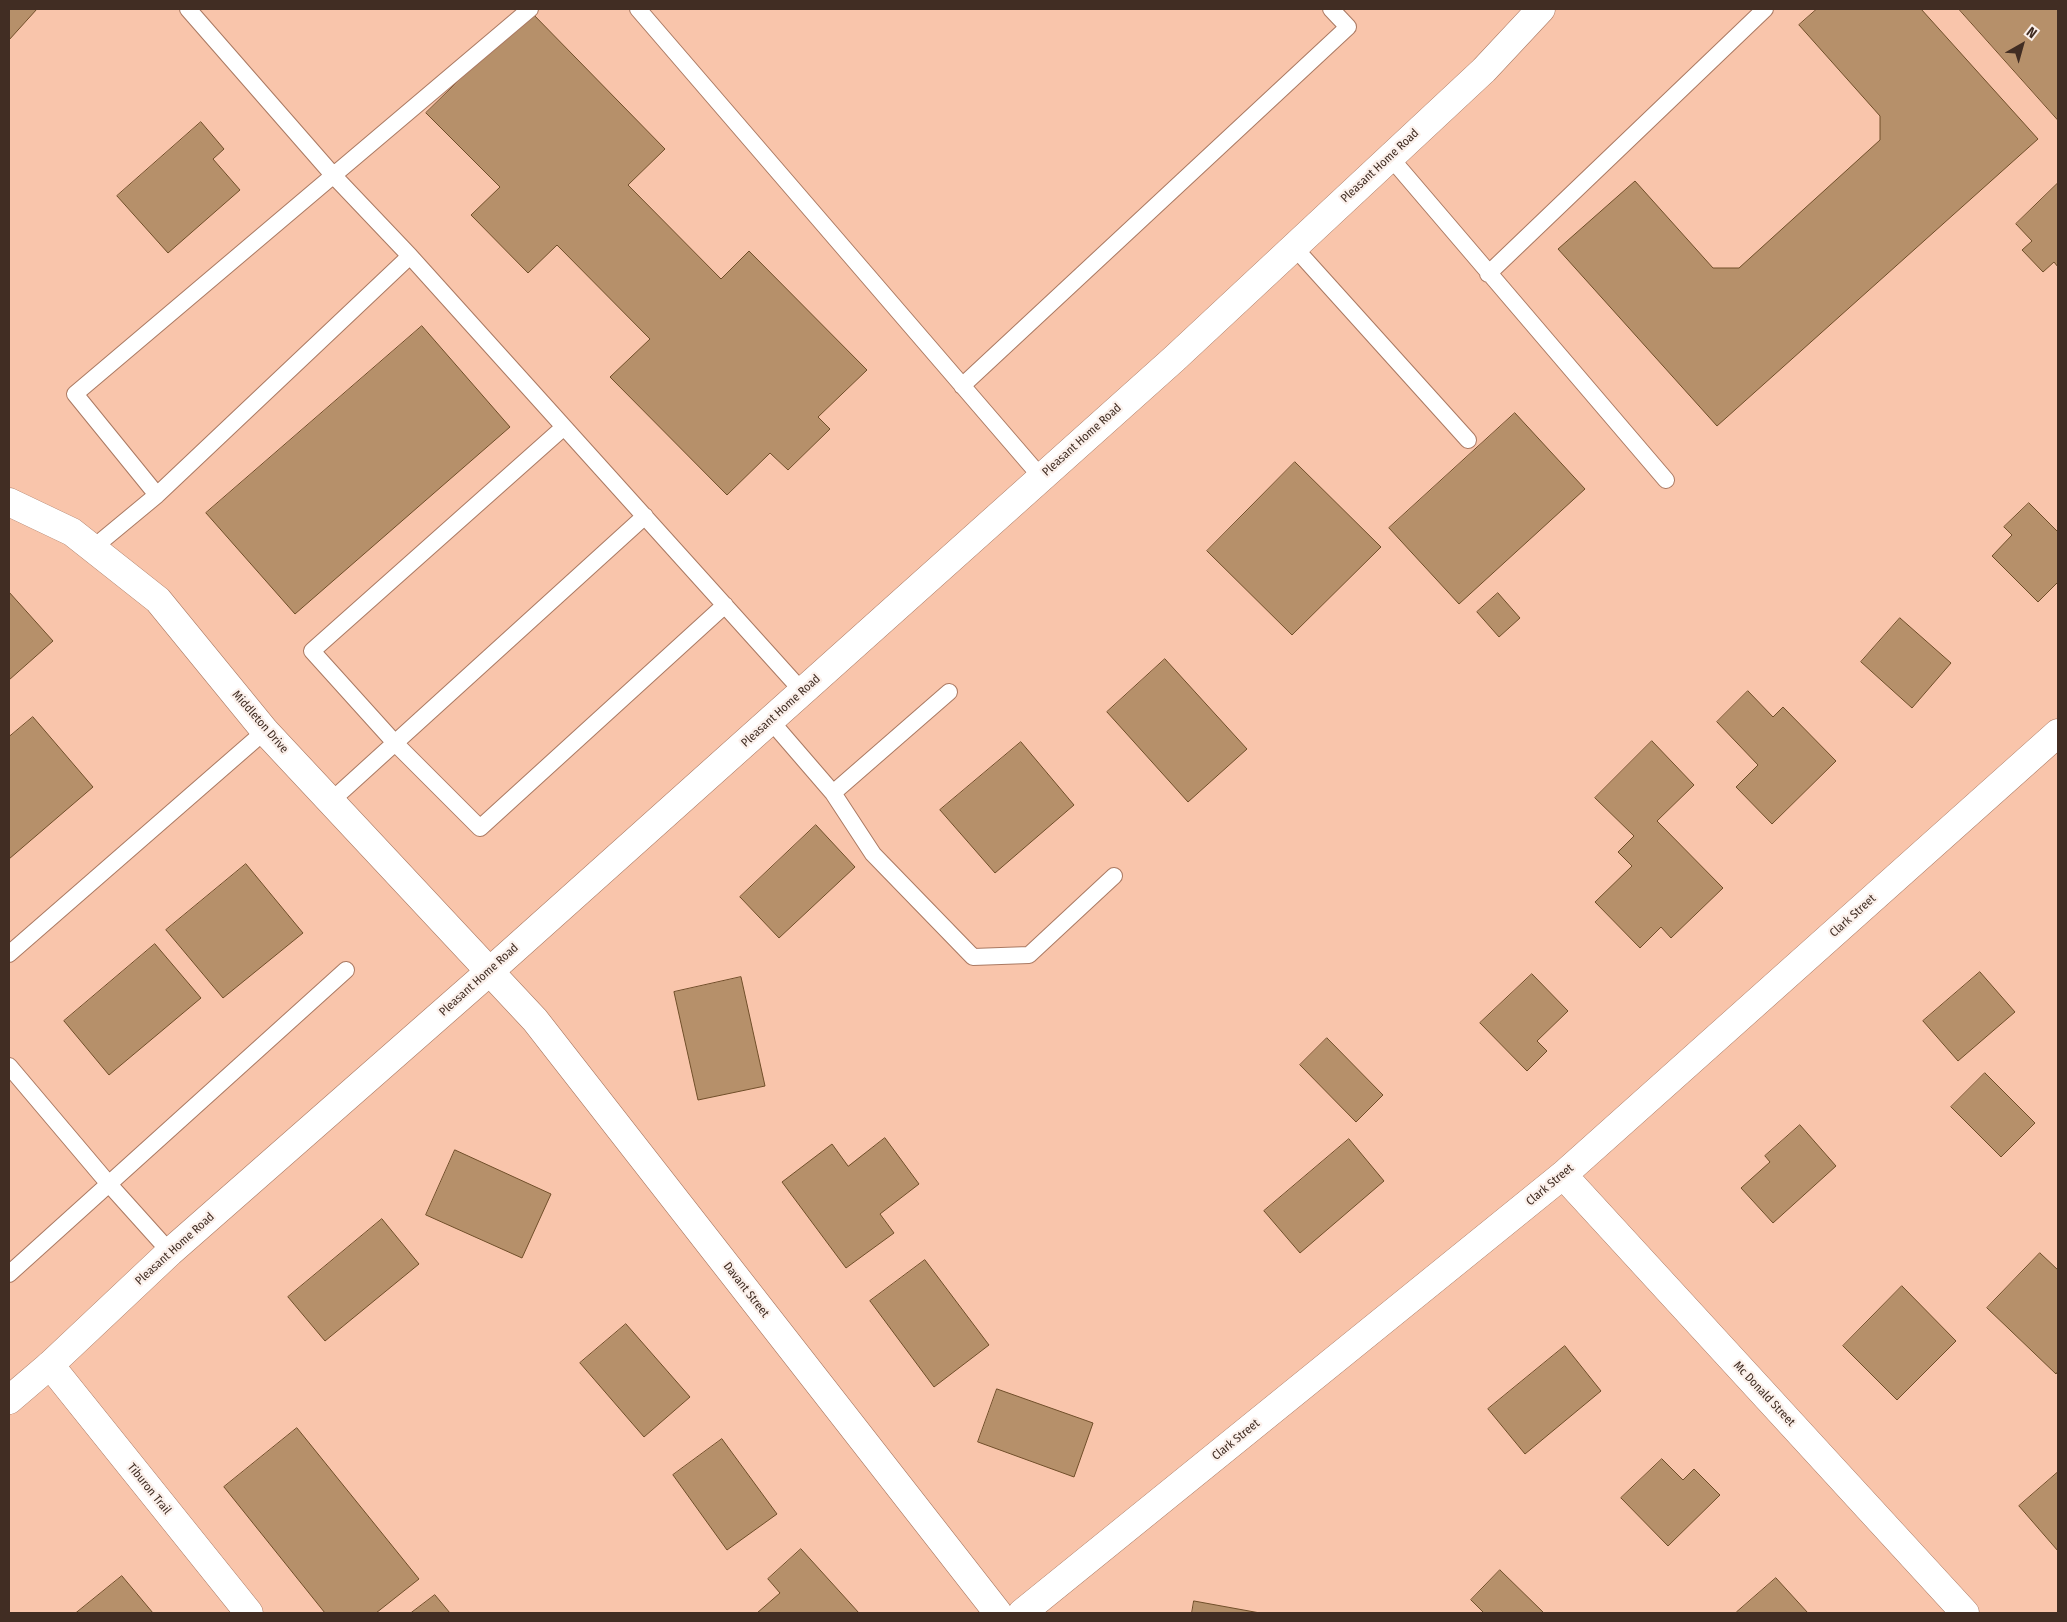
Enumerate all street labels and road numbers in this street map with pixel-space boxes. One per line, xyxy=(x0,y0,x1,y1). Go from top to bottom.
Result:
street label: Pleasant Home Road xyxy=(1338,126,1422,206)
street label: Pleasant Home Road xyxy=(1040,401,1124,479)
street label: Pleasant Home Road xyxy=(739,672,823,750)
street label: Middleton Drive xyxy=(229,688,291,756)
street label: Clark Street xyxy=(1827,892,1879,940)
street label: Pleasant Home Road xyxy=(437,941,521,1019)
street label: Clark Street xyxy=(1524,1161,1576,1209)
street label: Pleasant Home Road xyxy=(133,1210,217,1288)
street label: Davant Street xyxy=(720,1259,772,1321)
street label: Mc Donald Street xyxy=(1730,1358,1798,1430)
street label: Clark Street xyxy=(1209,1416,1263,1464)
street label: Tiburon Trail xyxy=(124,1461,174,1517)

